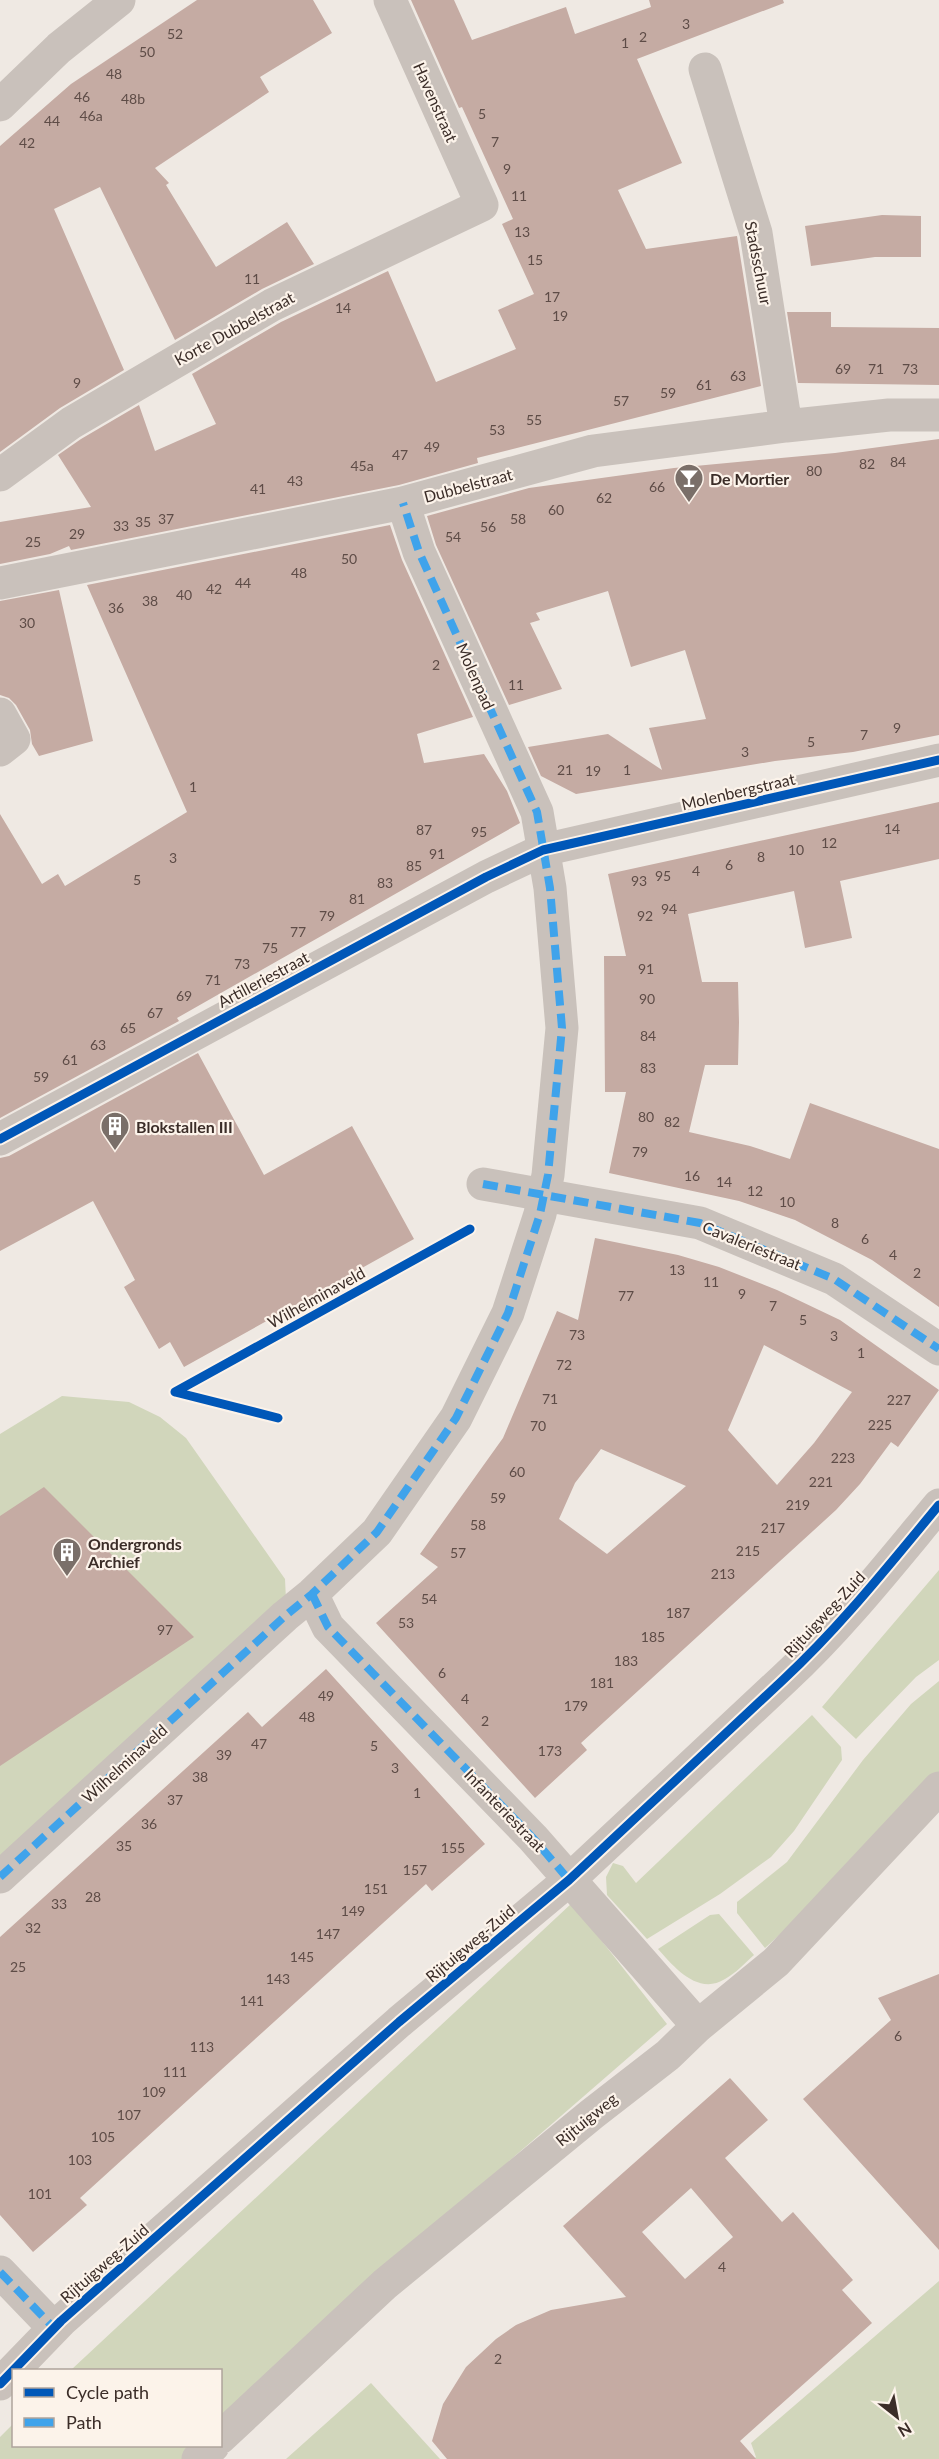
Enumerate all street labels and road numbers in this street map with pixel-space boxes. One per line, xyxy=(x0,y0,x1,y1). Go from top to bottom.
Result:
street label: Havenstraat xyxy=(410,59,462,145)
street label: Stadsschuur xyxy=(742,219,776,307)
street label: Korte Dubbelstraat xyxy=(171,287,297,369)
street label: Dubbelstraat xyxy=(422,464,515,506)
street label: Molenpad xyxy=(453,640,499,712)
street label: Molenbergstraat xyxy=(679,769,797,813)
street label: Artilleriestraat xyxy=(214,947,312,1011)
street label: Cavaleriestraat xyxy=(700,1217,804,1274)
street label: Wilhelminaveld xyxy=(264,1262,368,1332)
street label: Rijtuigweg-Zuid xyxy=(779,1567,869,1661)
street label: Wilhelminaveld xyxy=(77,1720,171,1806)
street label: Infanteriestraat xyxy=(461,1765,549,1856)
street label: Rijtuigweg-Zuid xyxy=(422,1900,518,1986)
street label: Rijtuigweg xyxy=(551,2088,621,2150)
street label: Rijtuigweg-Zuid xyxy=(56,2220,152,2306)

